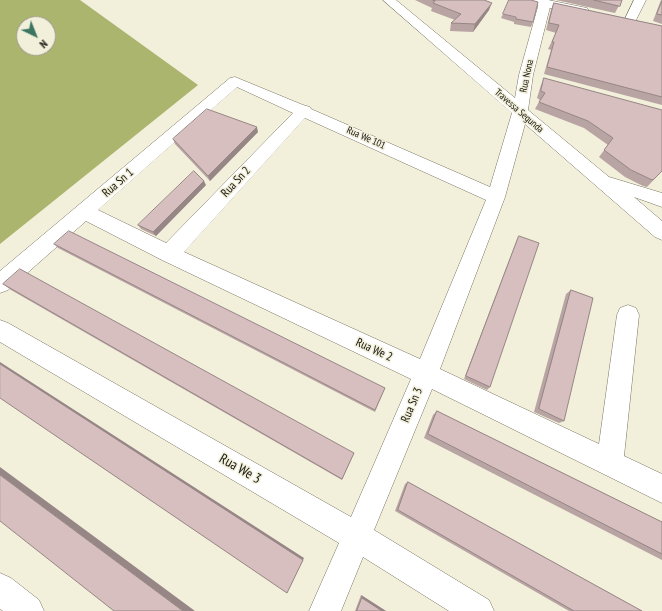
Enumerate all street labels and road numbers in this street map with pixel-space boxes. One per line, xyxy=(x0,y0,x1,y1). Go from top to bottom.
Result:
street label: Rua Nona xyxy=(518,58,536,94)
street label: Travessa Segunda xyxy=(492,86,546,136)
street label: Rua We 101 xyxy=(345,124,387,152)
street label: Rua Sn 2 xyxy=(218,164,254,200)
street label: Rua Sn 1 xyxy=(99,166,137,200)
street label: Rua We 2 xyxy=(353,335,395,365)
street label: Rua Sn 3 xyxy=(398,385,426,425)
street label: Rua We 3 xyxy=(216,450,264,488)

